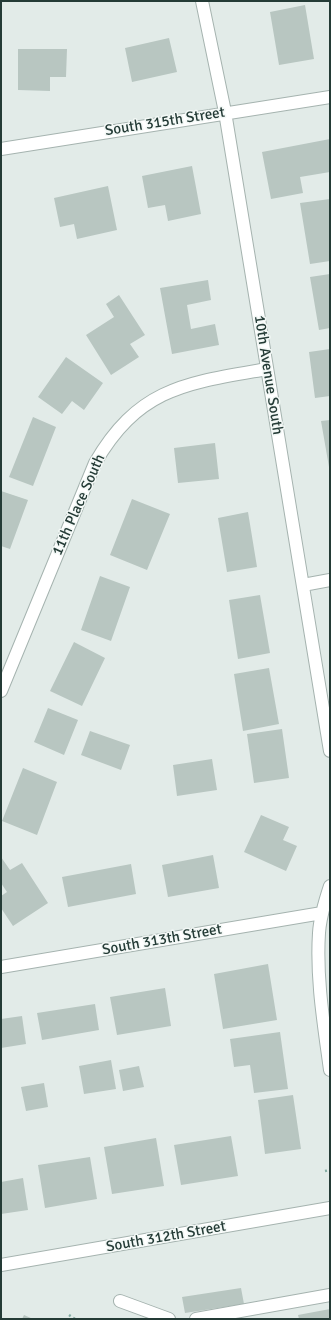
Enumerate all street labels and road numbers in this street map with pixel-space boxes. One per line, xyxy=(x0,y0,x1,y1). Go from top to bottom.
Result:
street label: South 315th Street xyxy=(104,104,226,140)
street label: 10th Avenue South xyxy=(250,314,286,436)
street label: 11th Place South xyxy=(49,452,109,558)
street label: South 313th Street xyxy=(101,921,223,959)
street label: South 312th Street xyxy=(105,1218,227,1256)

